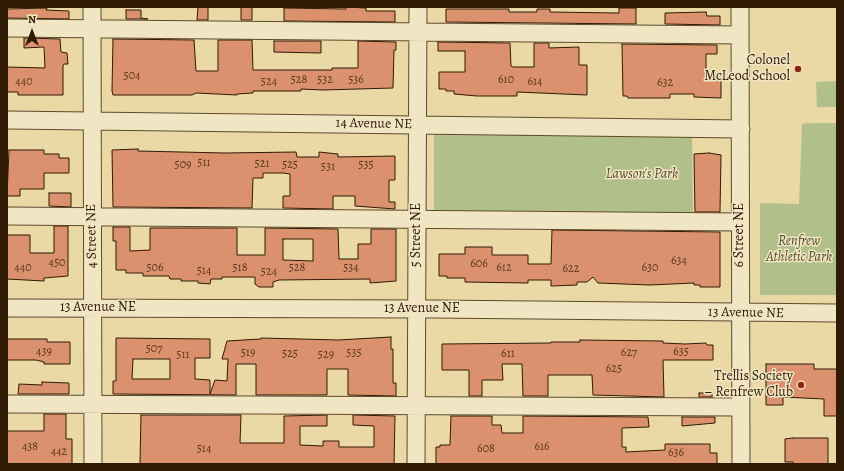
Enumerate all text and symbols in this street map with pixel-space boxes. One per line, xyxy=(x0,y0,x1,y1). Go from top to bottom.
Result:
north arrow xyxy=(12,12,52,52)
text: N xyxy=(28,12,36,27)
place label: Colonel McLeod School xyxy=(704,53,790,86)
marker: Colonel McLeod School xyxy=(793,64,803,74)
house number: 504 xyxy=(124,69,140,83)
house number: 528 xyxy=(291,73,307,87)
house number: 532 xyxy=(317,73,333,87)
house number: 536 xyxy=(348,73,364,87)
house number: 610 xyxy=(498,73,514,87)
house number: 440 xyxy=(15,75,33,89)
house number: 524 xyxy=(261,75,277,89)
house number: 614 xyxy=(527,75,543,89)
house number: 632 xyxy=(657,76,673,90)
street label: 14 Avenue NE xyxy=(336,115,412,133)
house number: 511 xyxy=(197,156,211,170)
house number: 521 xyxy=(255,157,269,171)
house number: 509 xyxy=(174,158,192,172)
house number: 525 xyxy=(282,158,298,172)
house number: 535 xyxy=(358,158,374,172)
house number: 531 xyxy=(321,160,335,174)
park label: Lawson's Park xyxy=(606,167,678,183)
street label: 5 Street NE xyxy=(409,203,425,267)
street label: 6 Street NE xyxy=(732,203,748,267)
street label: 4 Street NE xyxy=(83,204,101,268)
park label: Renfrew Athletic Park xyxy=(766,234,832,266)
house number: 634 xyxy=(671,254,687,268)
house number: 450 xyxy=(49,256,65,270)
house number: 606 xyxy=(470,257,488,271)
house number: 440 xyxy=(14,261,32,275)
house number: 506 xyxy=(146,261,164,275)
house number: 518 xyxy=(232,261,248,275)
house number: 528 xyxy=(289,261,305,275)
house number: 534 xyxy=(343,261,359,275)
house number: 612 xyxy=(496,261,512,275)
house number: 630 xyxy=(642,261,658,275)
house number: 622 xyxy=(563,262,579,276)
house number: 514 xyxy=(197,264,211,278)
house number: 524 xyxy=(261,265,277,279)
street label: 13 Avenue NE xyxy=(60,300,136,316)
street label: 13 Avenue NE xyxy=(384,301,460,317)
street label: 13 Avenue NE xyxy=(708,304,784,322)
house number: 507 xyxy=(146,342,162,356)
house number: 439 xyxy=(36,345,52,359)
house number: 635 xyxy=(673,345,689,359)
house number: 519 xyxy=(241,346,255,360)
house number: 535 xyxy=(346,346,362,360)
house number: 627 xyxy=(621,346,637,360)
house number: 525 xyxy=(282,347,298,361)
house number: 611 xyxy=(501,347,515,361)
house number: 511 xyxy=(176,348,190,362)
house number: 529 xyxy=(318,348,334,362)
house number: 625 xyxy=(606,362,622,376)
place label: Trellis Society – Renfrew Club xyxy=(704,369,793,402)
marker: Trellis Society – Renfrew Club xyxy=(796,380,806,390)
house number: 438 xyxy=(22,440,38,454)
house number: 616 xyxy=(534,440,550,454)
house number: 514 xyxy=(197,442,211,456)
house number: 608 xyxy=(477,442,495,456)
house number: 442 xyxy=(51,445,67,459)
house number: 636 xyxy=(668,446,684,460)

